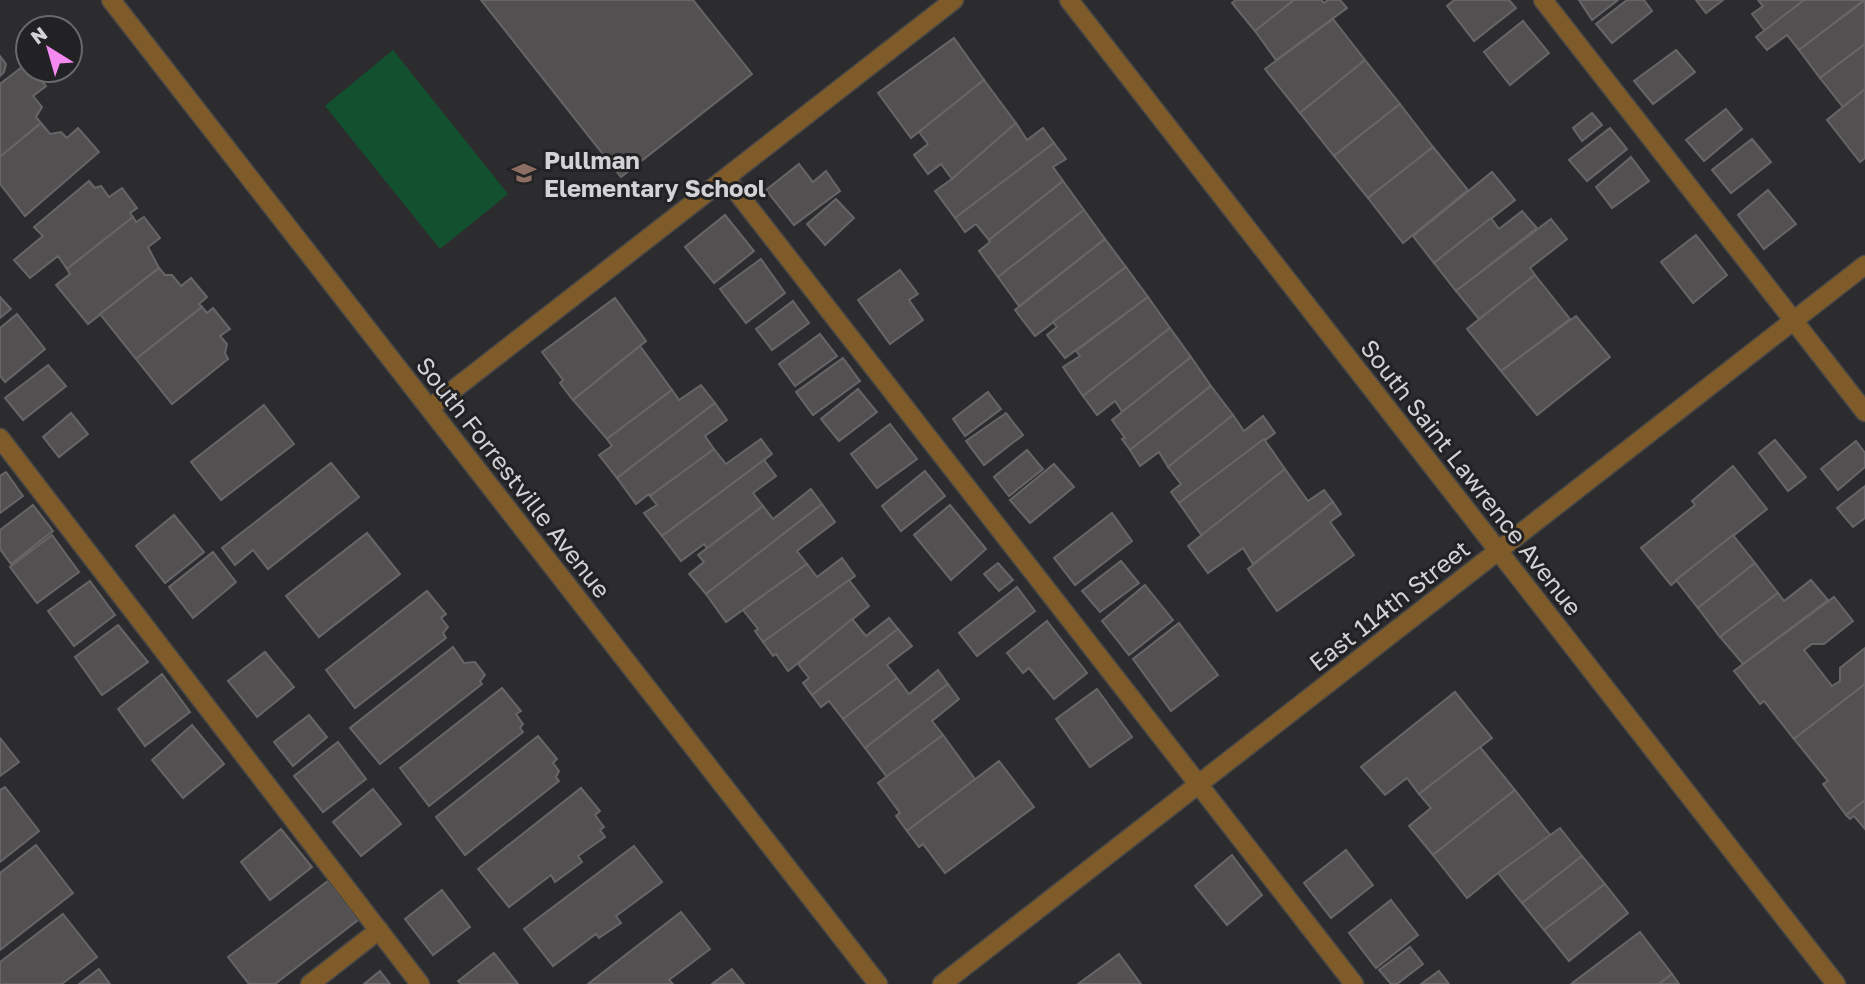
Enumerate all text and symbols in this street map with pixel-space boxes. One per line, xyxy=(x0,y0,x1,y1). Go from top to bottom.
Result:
north arrow xyxy=(14,14,84,84)
text: N xyxy=(26,21,51,49)
place label: Pullman Elementary School xyxy=(544,145,766,202)
school or university icon: Pullman Elementary School xyxy=(510,159,538,187)
street label: South Saint Lawrence Avenue xyxy=(1355,333,1589,621)
street label: South Forrestville Avenue xyxy=(411,351,617,603)
street label: East 114th Street xyxy=(1303,533,1475,677)

